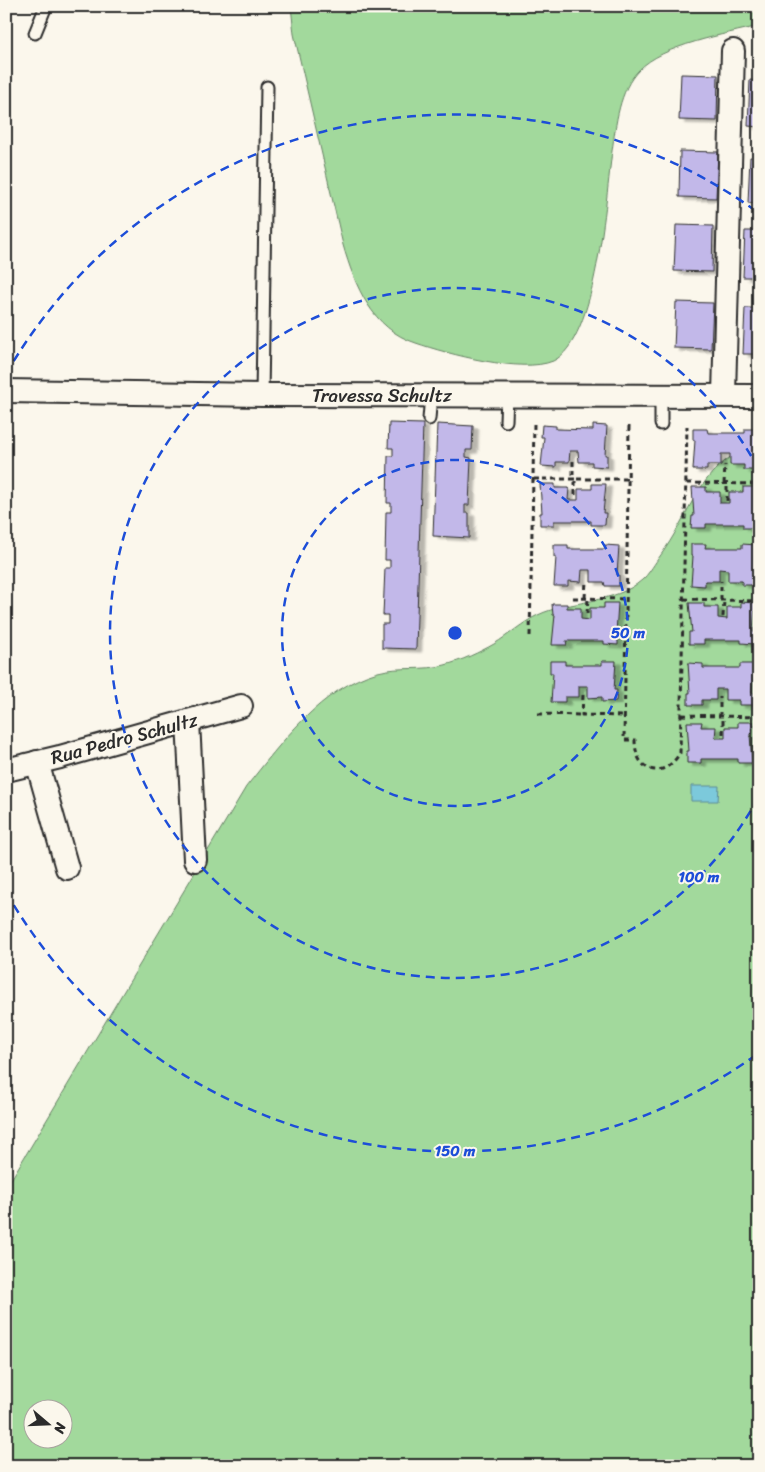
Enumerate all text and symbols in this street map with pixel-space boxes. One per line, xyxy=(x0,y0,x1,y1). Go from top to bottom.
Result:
street label: Travessa Schultz xyxy=(312,379,453,412)
text: 50 m xyxy=(611,620,646,646)
centre of rings xyxy=(446,624,464,642)
street label: Rua Pedro Schultz xyxy=(47,703,202,774)
text: 100 m xyxy=(679,864,720,890)
text: 150 m xyxy=(435,1138,476,1164)
north arrow xyxy=(22,1400,72,1450)
text: N xyxy=(46,1418,74,1437)

